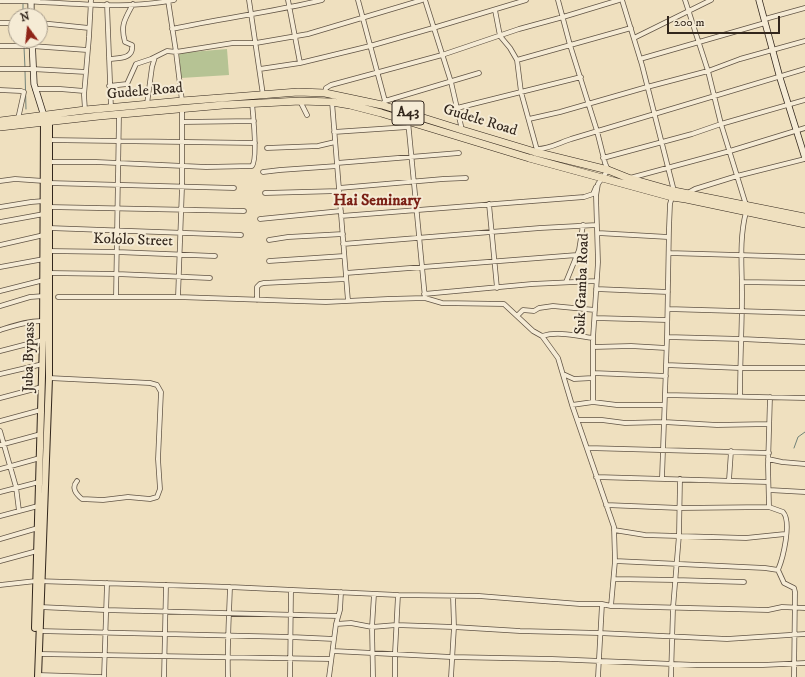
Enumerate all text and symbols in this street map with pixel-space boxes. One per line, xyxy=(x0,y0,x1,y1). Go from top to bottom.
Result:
north arrow xyxy=(8,8,48,48)
scale bar xyxy=(669,8,782,34)
text: N xyxy=(19,9,31,25)
text: 200 m xyxy=(674,15,704,30)
street label: Gudele Road xyxy=(106,80,184,104)
road number: A43 xyxy=(392,101,424,125)
street label: Gudele Road xyxy=(441,101,519,141)
district label: Hai Seminary xyxy=(333,192,421,212)
street label: Kololo Street xyxy=(93,231,173,251)
street label: Suk Gamba Road xyxy=(572,233,594,335)
street label: Juba Bypass xyxy=(20,322,40,392)

